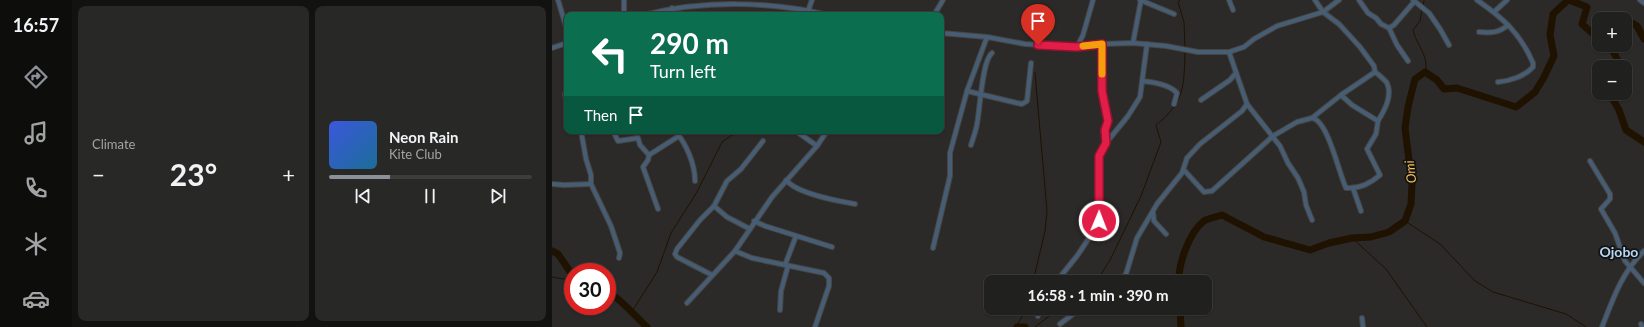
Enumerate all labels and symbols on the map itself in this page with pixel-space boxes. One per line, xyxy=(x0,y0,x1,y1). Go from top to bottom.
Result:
pin xyxy=(1021,4,1055,45)
water label: Omi xyxy=(1401,160,1419,184)
position arrow xyxy=(1078,200,1120,242)
district label: Ojobo xyxy=(1600,243,1638,260)
speed limit sign: 30 xyxy=(564,263,616,315)

